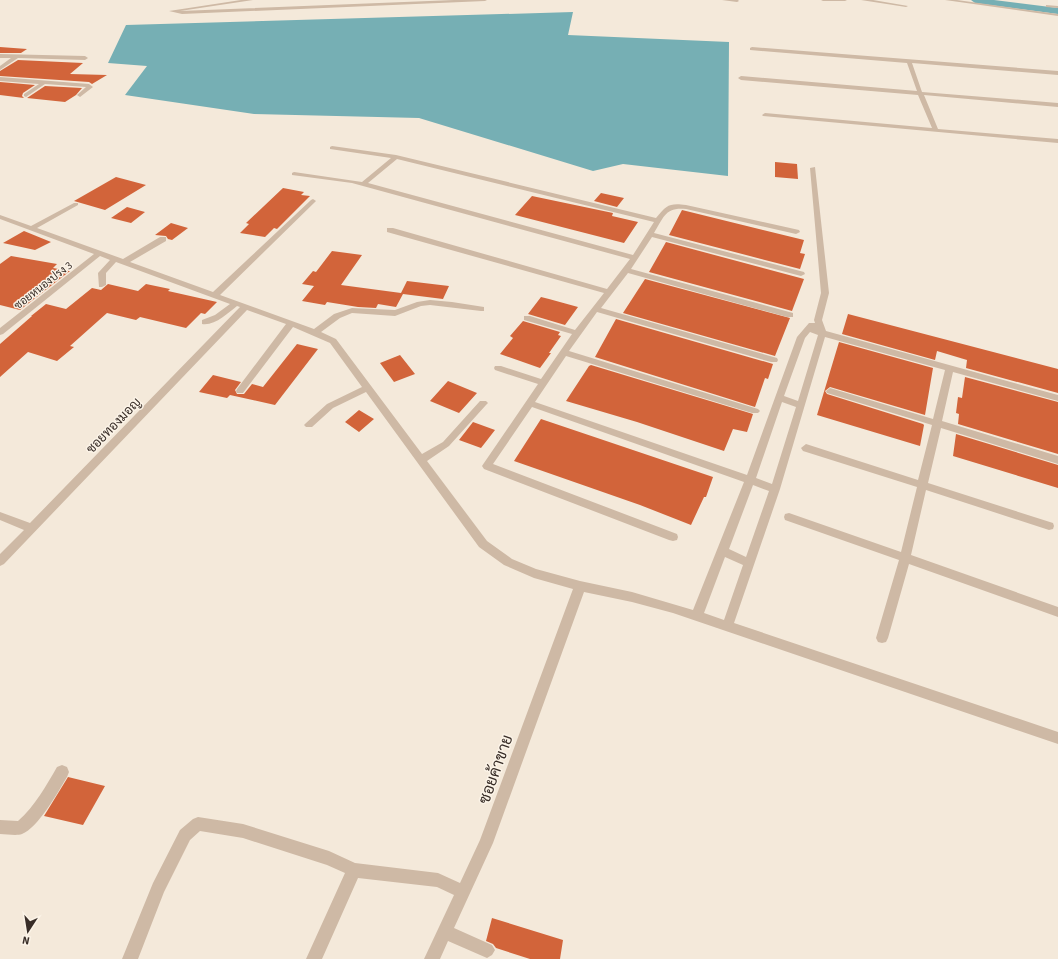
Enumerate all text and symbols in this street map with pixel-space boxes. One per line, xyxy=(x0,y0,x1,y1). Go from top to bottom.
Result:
street label: ซอยหนองปรง 3 xyxy=(11,258,76,313)
street label: ซอยทองมอญ xyxy=(82,394,145,458)
street label: ซอยค้าขาย xyxy=(473,732,519,807)
north arrow xyxy=(8,911,48,951)
text: N xyxy=(21,932,31,948)

